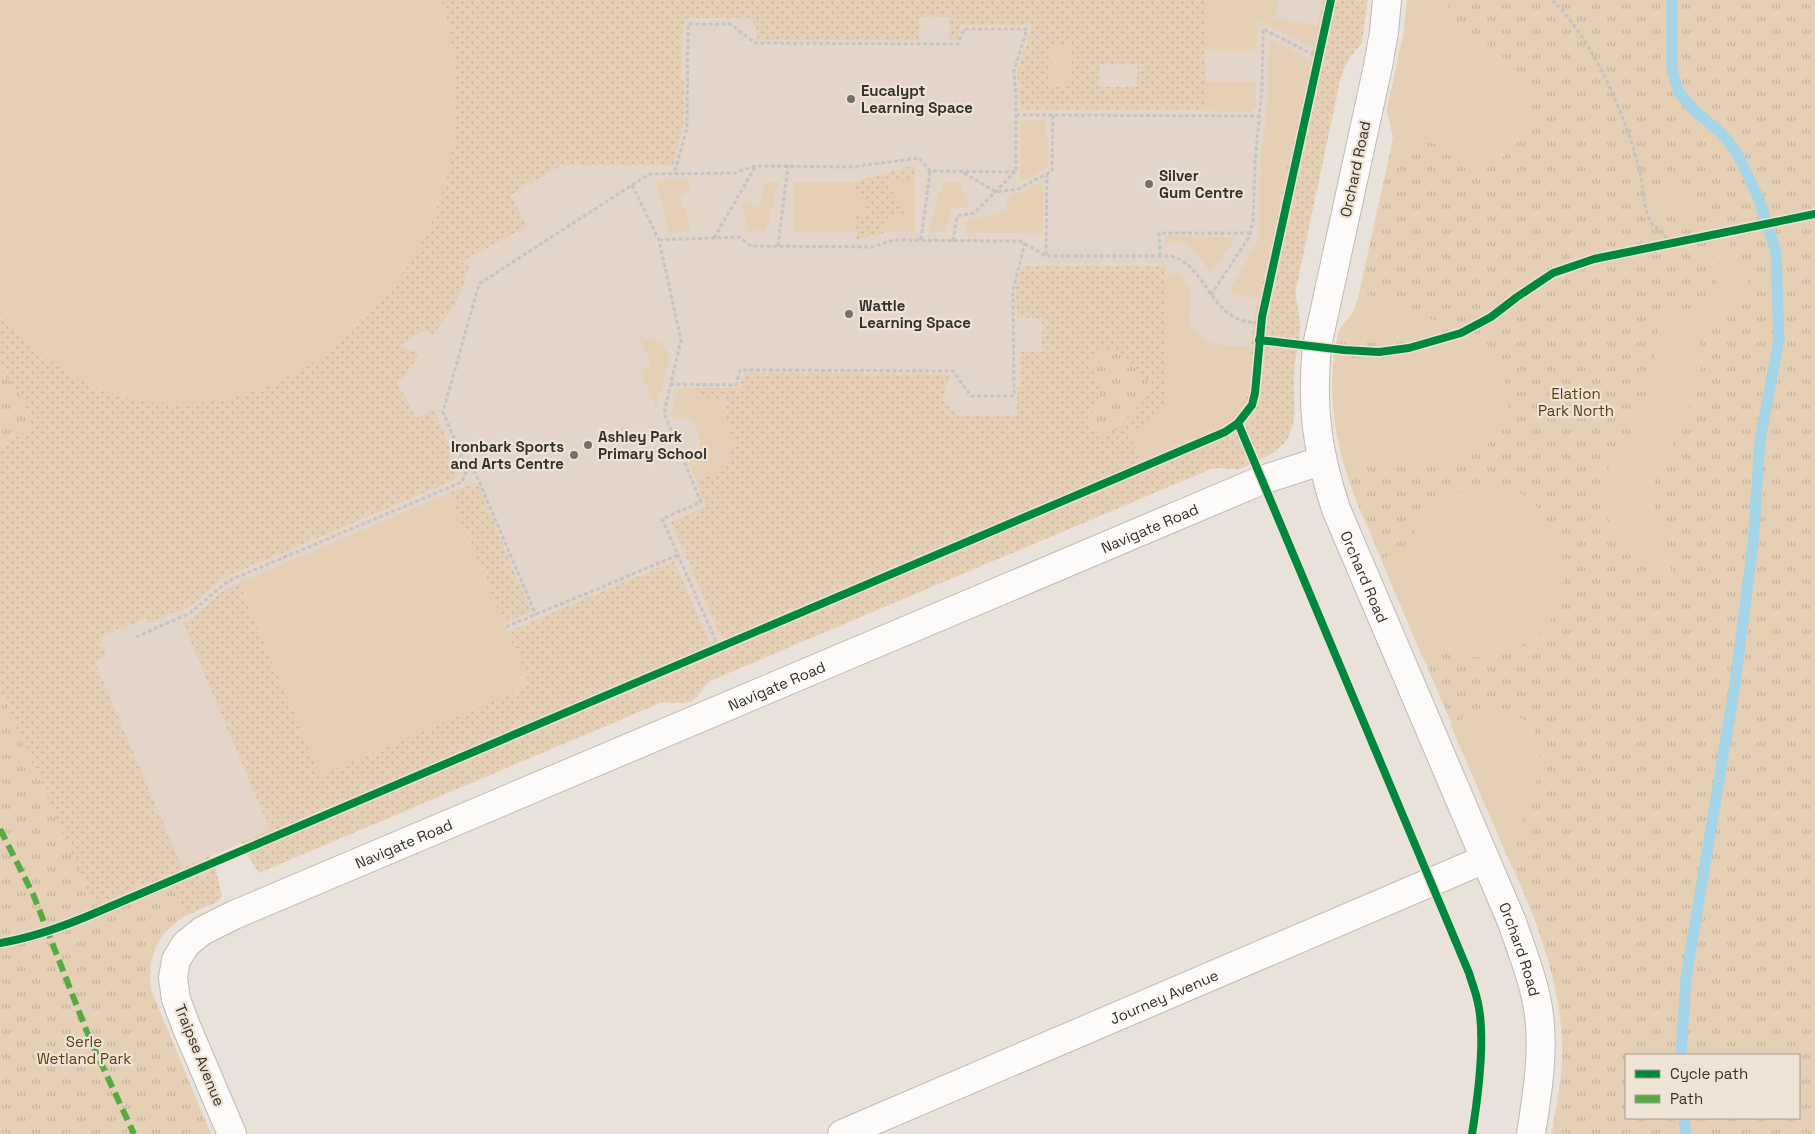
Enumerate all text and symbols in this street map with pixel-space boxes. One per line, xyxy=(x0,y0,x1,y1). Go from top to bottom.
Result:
place label: Eucalypt Learning Space xyxy=(861,81,973,117)
marker: Eucalypt Learning Space xyxy=(845,93,857,105)
street label: Orchard Road xyxy=(1336,119,1374,219)
place label: Silver Gum Centre xyxy=(1159,166,1244,202)
marker: Silver Gum Centre xyxy=(1143,178,1155,190)
place label: Wattle Learning Space xyxy=(859,296,971,332)
marker: Wattle Learning Space xyxy=(843,308,855,320)
park label: Elation Park North xyxy=(1538,384,1614,420)
place label: Ashley Park Primary School xyxy=(598,427,707,463)
place label: Ironbark Sports and Arts Centre xyxy=(450,437,564,473)
marker: Ashley Park Primary School xyxy=(582,439,594,451)
marker: Ironbark Sports and Arts Centre xyxy=(568,449,580,461)
street label: Navigate Road xyxy=(1098,499,1201,557)
street label: Orchard Road xyxy=(1337,528,1393,625)
street label: Navigate Road xyxy=(725,656,828,714)
street label: Navigate Road xyxy=(352,814,455,872)
street label: Orchard Road xyxy=(1495,899,1545,998)
street label: Journey Avenue xyxy=(1106,965,1221,1028)
street label: Traipse Avenue xyxy=(171,1001,229,1109)
park label: Serle Wetland Park xyxy=(37,1032,131,1068)
legend xyxy=(1625,1054,1800,1119)
text: Cycle path xyxy=(1670,1064,1748,1083)
text: Path xyxy=(1670,1089,1703,1108)

